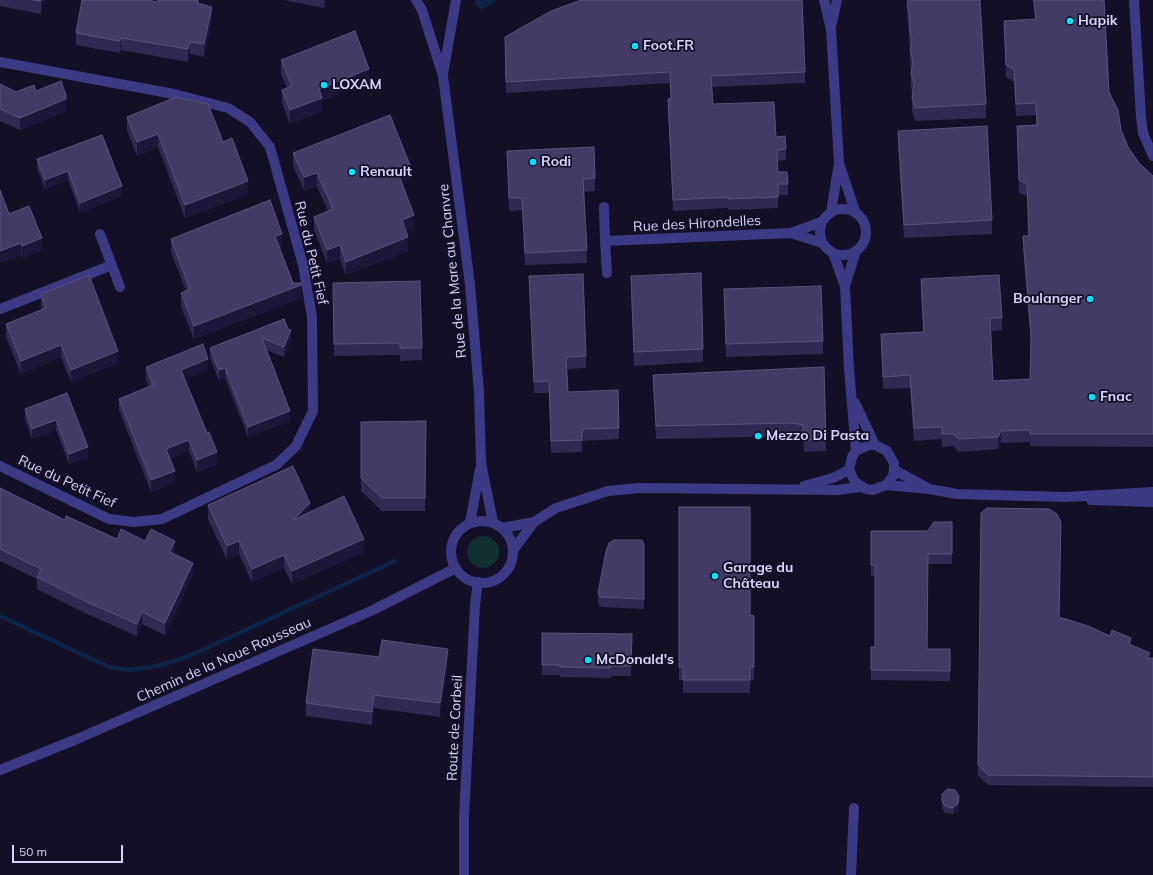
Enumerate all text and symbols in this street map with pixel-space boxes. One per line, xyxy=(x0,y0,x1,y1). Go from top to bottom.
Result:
place label: Hapik xyxy=(1078,13,1118,29)
marker: Hapik xyxy=(1065,16,1075,26)
place label: Foot.FR xyxy=(643,38,694,54)
marker: Foot.FR xyxy=(630,41,640,51)
place label: LOXAM xyxy=(332,77,382,93)
marker: LOXAM xyxy=(319,80,329,90)
place label: Rodi xyxy=(541,154,571,170)
marker: Rodi xyxy=(528,157,538,167)
place label: Renault xyxy=(360,164,412,180)
marker: Renault xyxy=(347,167,357,177)
street label: Rue de la Mare au Chanvre xyxy=(435,183,471,359)
street label: Rue du Petit Fief xyxy=(291,200,331,306)
street label: Rue des Hirondelles xyxy=(633,212,761,236)
place label: Boulanger xyxy=(1013,291,1082,307)
marker: Boulanger xyxy=(1085,294,1095,304)
place label: Fnac xyxy=(1100,389,1132,405)
marker: Fnac xyxy=(1087,392,1097,402)
place label: Mezzo Di Pasta xyxy=(766,428,869,444)
marker: Mezzo Di Pasta xyxy=(753,431,763,441)
street label: Rue du Petit Fief xyxy=(15,452,119,512)
place label: Garage du Château xyxy=(723,560,793,592)
marker: Garage du Château xyxy=(710,571,720,581)
street label: Chemin de la Noue Rousseau xyxy=(134,614,314,706)
place label: McDonald's xyxy=(596,652,674,668)
marker: McDonald's xyxy=(583,655,593,665)
street label: Route de Corbeil xyxy=(444,675,466,781)
scale bar xyxy=(14,837,125,863)
text: 50 m xyxy=(19,844,47,859)

